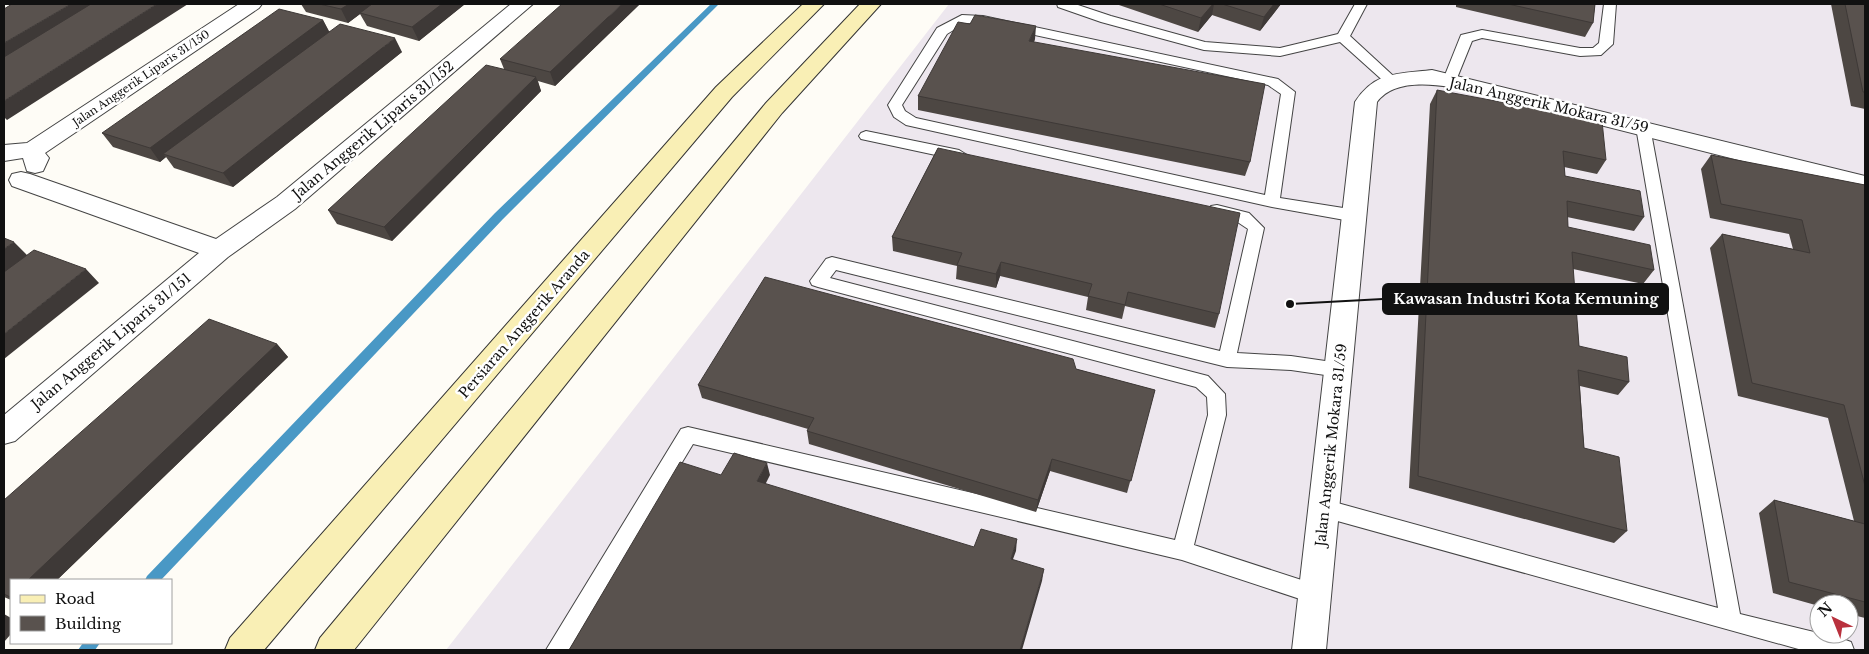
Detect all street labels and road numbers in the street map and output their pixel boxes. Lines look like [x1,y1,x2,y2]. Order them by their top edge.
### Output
street label: Jalan Anggerik Liparis 31/150 [68,27,212,130]
street label: Jalan Anggerik Liparis 31/152 [287,57,457,204]
street label: Jalan Anggerik Mokara 31/59 [1446,73,1650,137]
street label: Persiaran Anggerik Aranda [455,246,594,402]
street label: Jalan Anggerik Liparis 31/151 [26,269,195,414]
street label: Jalan Anggerik Mokara 31/59 [1311,343,1351,549]

